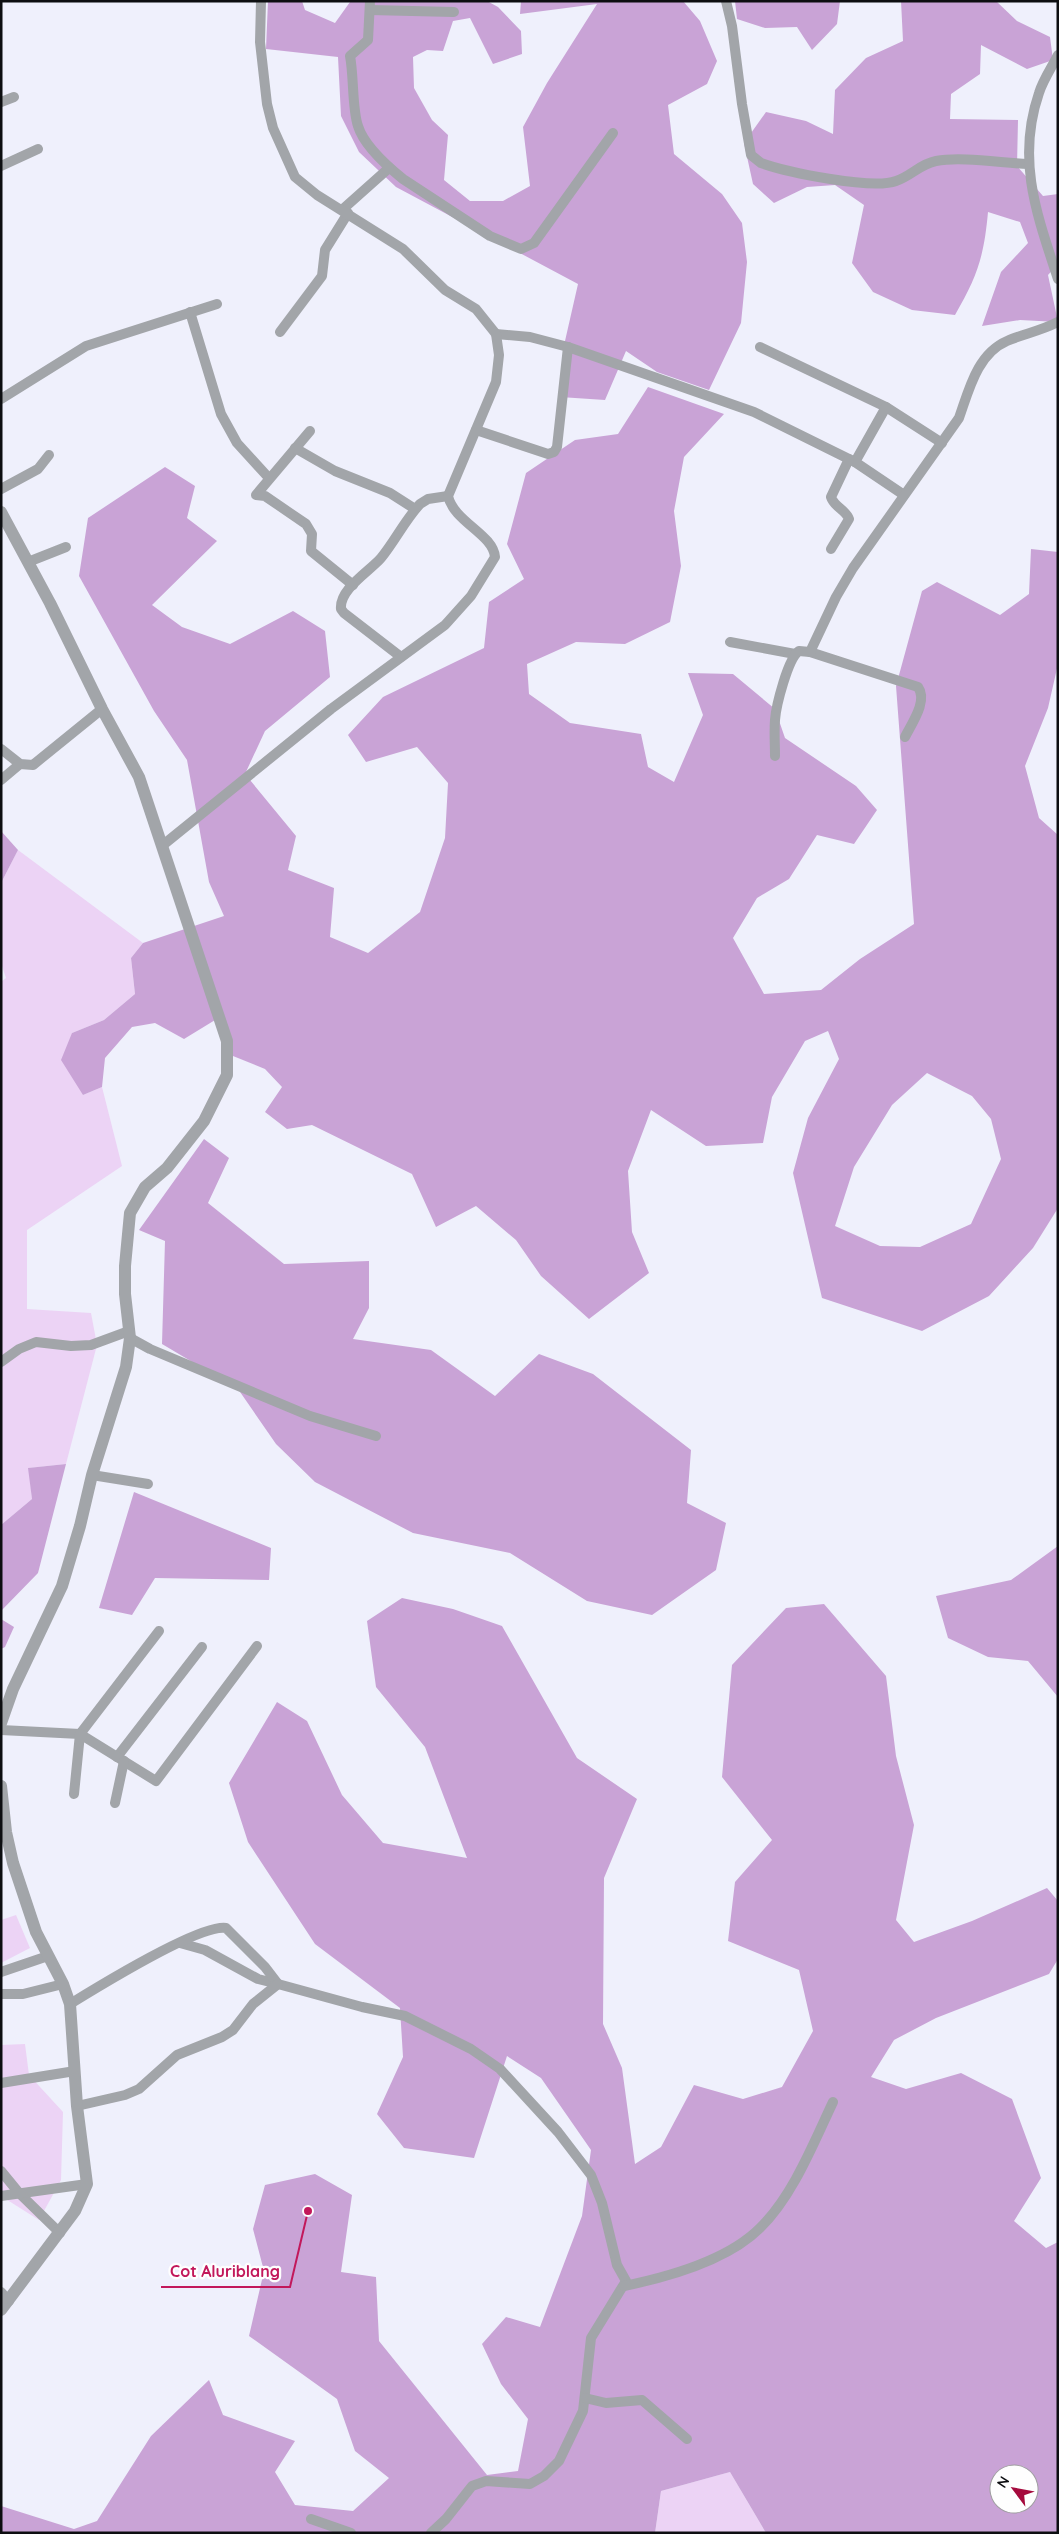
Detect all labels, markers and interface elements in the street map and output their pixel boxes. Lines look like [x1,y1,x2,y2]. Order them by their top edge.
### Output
callout: Cot Aluriblang [161,2256,290,2287]
text: Cot Aluriblang [170,2261,280,2281]
north arrow [989,2464,1039,2514]
text: N [993,2473,1013,2491]

